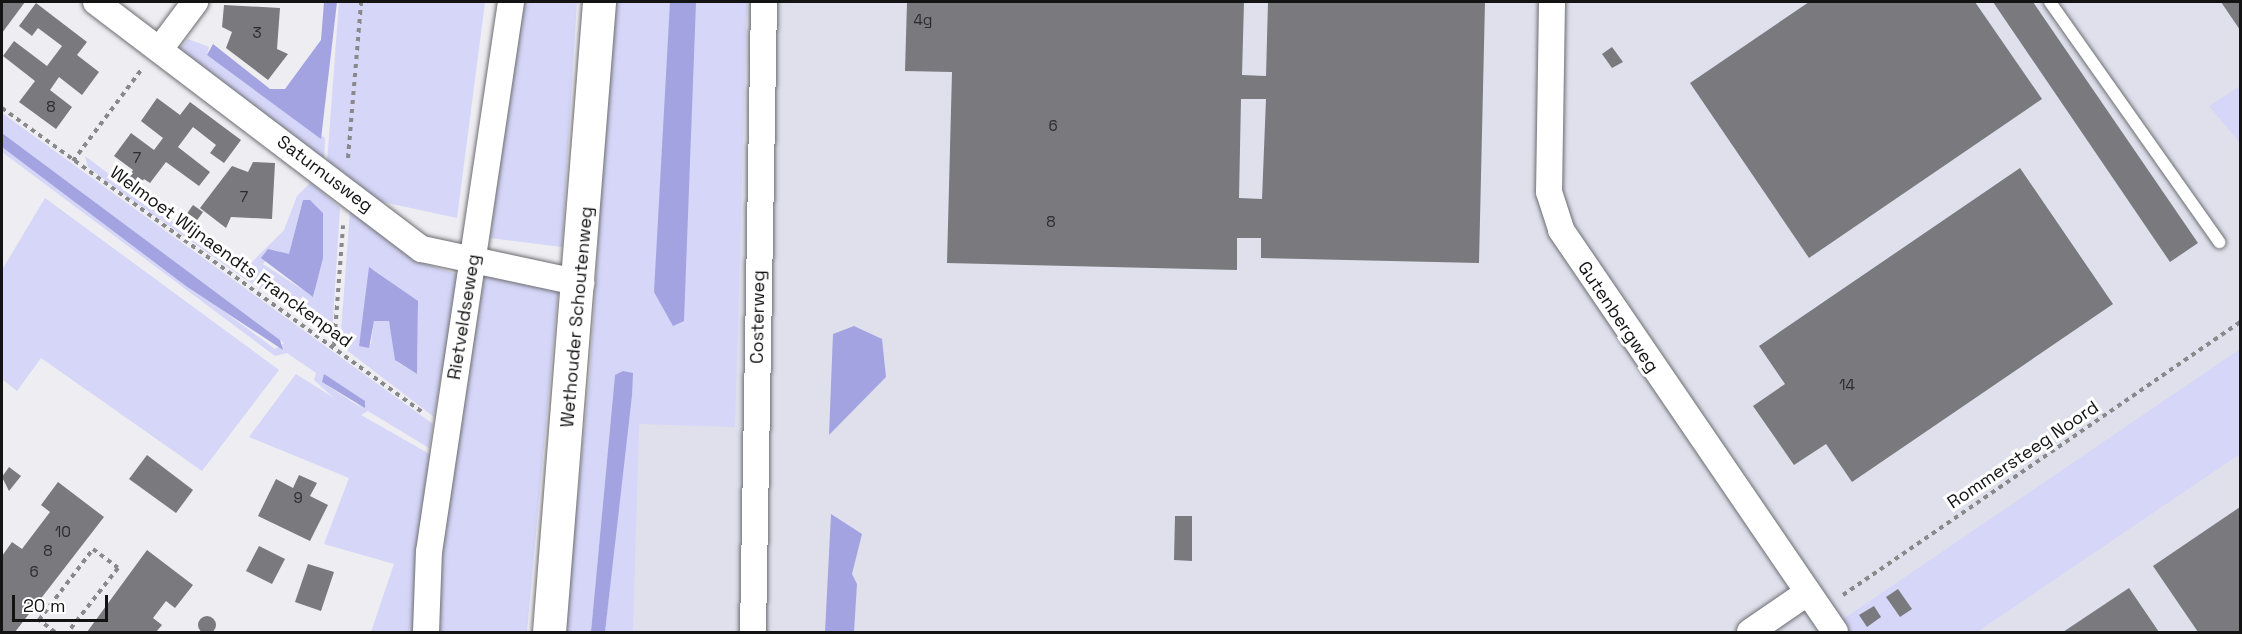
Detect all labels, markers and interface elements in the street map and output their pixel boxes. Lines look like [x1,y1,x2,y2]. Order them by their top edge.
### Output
house number: 4g [913,11,933,29]
house number: 3 [252,24,262,42]
house number: 8 [46,98,56,116]
house number: 6 [1048,117,1058,135]
street label: Saturnusweg [273,131,377,217]
house number: 7 [133,149,141,167]
street label: Welmoet Wijnaendts Franckenpad [106,162,356,352]
house number: 7 [240,188,248,206]
street label: Wethouder Schoutenweg [557,206,597,428]
house number: 8 [1046,213,1056,231]
street label: Rietveldseweg [443,253,485,381]
street label: Gutenbergweg [1573,257,1663,377]
street label: Costerweg [746,270,770,364]
house number: 14 [1839,376,1855,394]
street label: Rommersteeg Noord [1943,396,2103,514]
house number: 9 [293,489,303,507]
house number: 10 [55,523,71,541]
house number: 8 [43,542,53,560]
house number: 6 [29,563,39,581]
scale bar [15,583,111,621]
text: 20 m [23,594,66,617]

